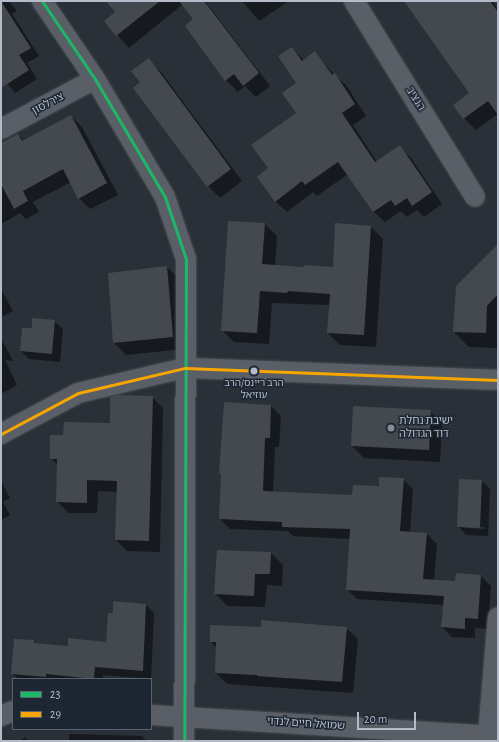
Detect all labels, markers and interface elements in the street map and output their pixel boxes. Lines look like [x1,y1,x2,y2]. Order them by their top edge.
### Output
street label: הנציב [403,85,427,113]
street label: צירלסון [30,90,66,118]
marker: הרב ריינס/הרב עוזיאל [249,366,259,376]
place label: הרב ריינס/הרב עוזיאל [224,377,284,400]
place label: ישיבת נחלת דוד הגדולה [399,415,453,441]
marker: ישיבת נחלת דוד הגדולה [386,423,396,433]
legend [12,678,152,730]
text: 23 [50,688,60,700]
scale bar [359,704,418,730]
text: 29 [50,708,61,720]
text: 20 m [364,713,387,725]
street label: שמואל חיים לנדוי [267,715,345,733]

